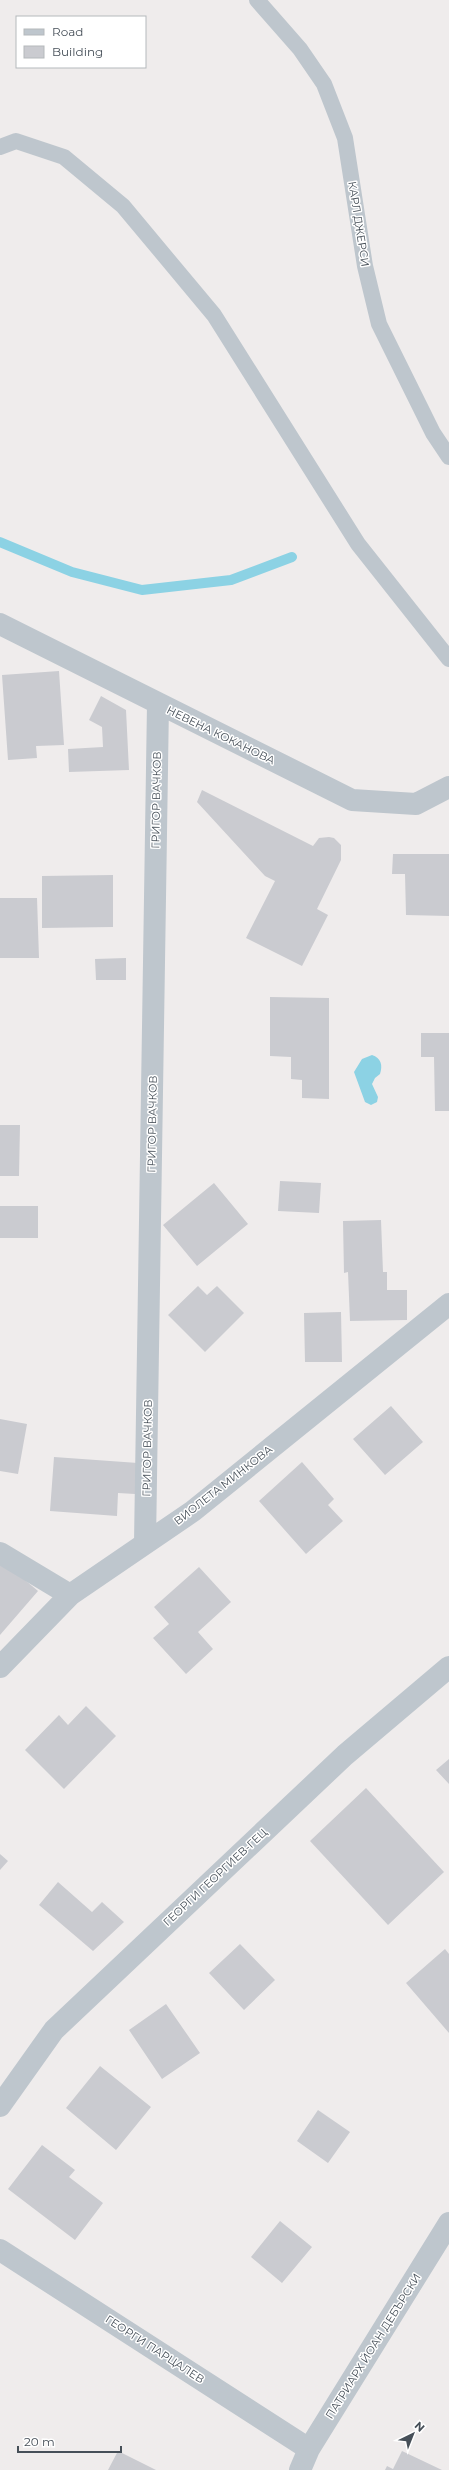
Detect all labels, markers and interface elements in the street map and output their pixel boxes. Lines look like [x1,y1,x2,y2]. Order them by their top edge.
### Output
legend [16,16,146,68]
text: Road [52,24,83,39]
text: Building [52,44,103,59]
street label: КАРЛ ДЖЕРСИ [345,180,373,268]
street label: НЕВЕНА КОКАНОВА [164,703,278,768]
street label: ГРИГОР ВАЧКОВ [148,751,164,849]
street label: ГРИГОР ВАЧКОВ [144,1075,160,1173]
street label: ГРИГОР ВАЧКОВ [139,1399,155,1497]
street label: ВИОЛЕТА МИНКОВА [171,1442,276,1528]
street label: ГЕОРГИ ГЕОРГИЕВ-ГЕЦ [160,1825,270,1929]
street label: ПАТРИАРХ ЙОАН ДЕБЪРСКИ [322,2271,424,2421]
street label: ГЕОРГИ ПАРЦАЛЕВ [103,2312,207,2386]
north arrow [393,2414,433,2454]
text: N [412,2419,428,2435]
scale bar [18,2428,121,2454]
text: 20 m [24,2434,55,2449]

